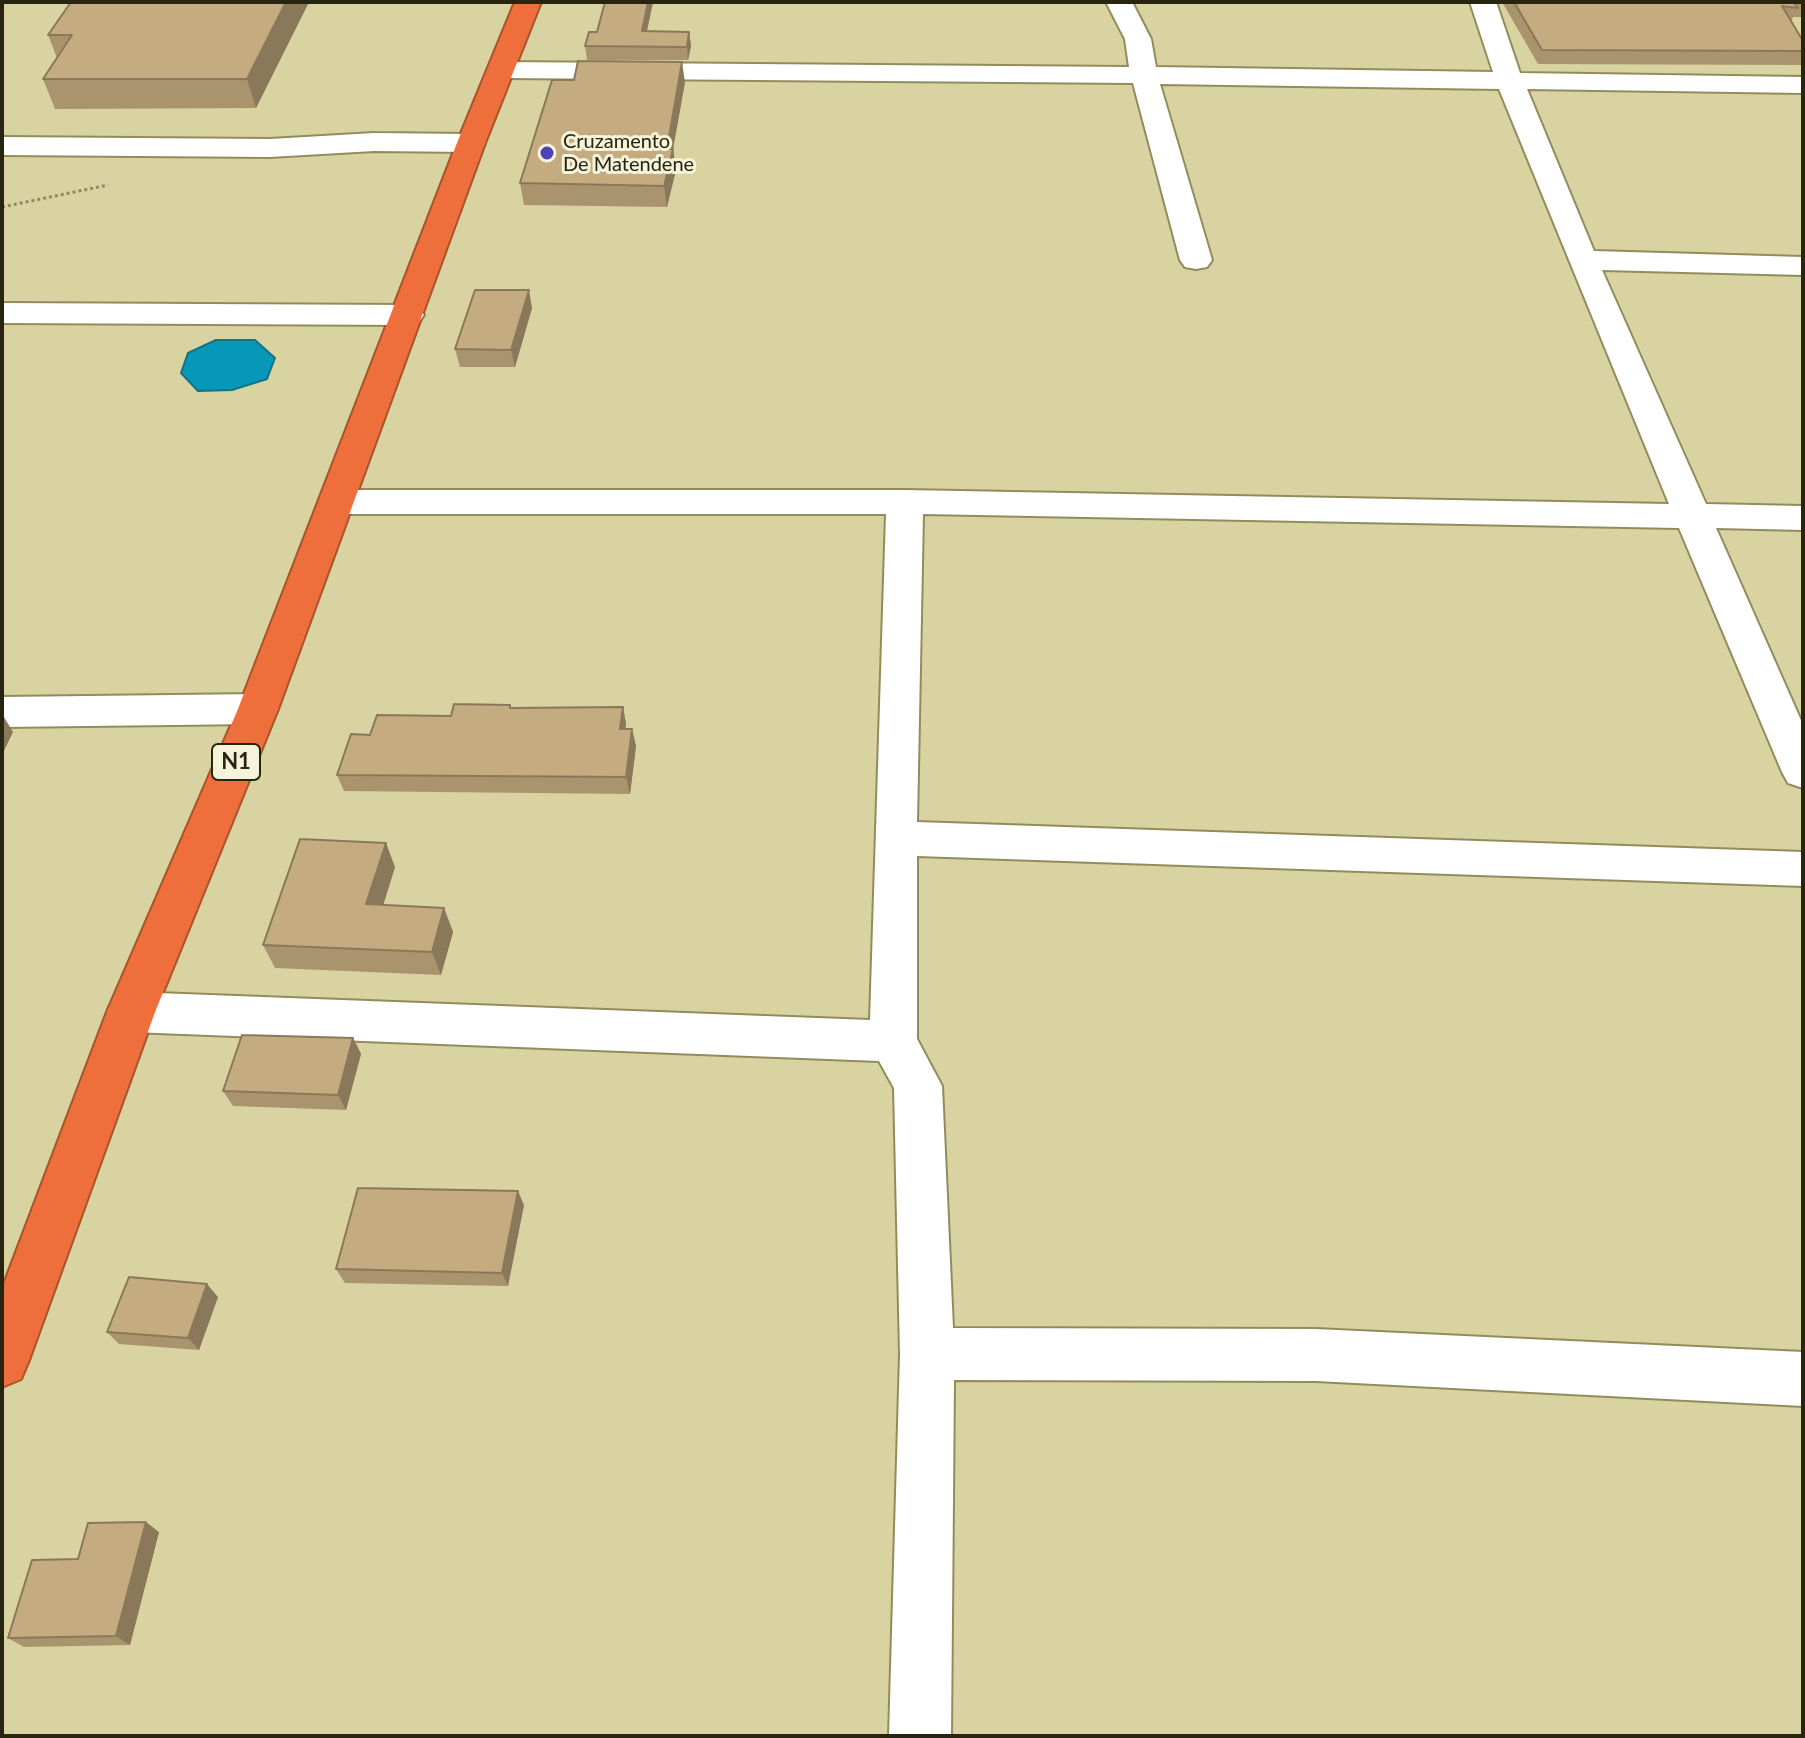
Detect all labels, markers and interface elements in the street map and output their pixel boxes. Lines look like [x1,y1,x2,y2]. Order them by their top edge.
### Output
place label: Cruzamento De Matendene [563,130,694,177]
marker: Cruzamento De Matendene [538,144,556,162]
road number: N1 [212,744,260,780]

